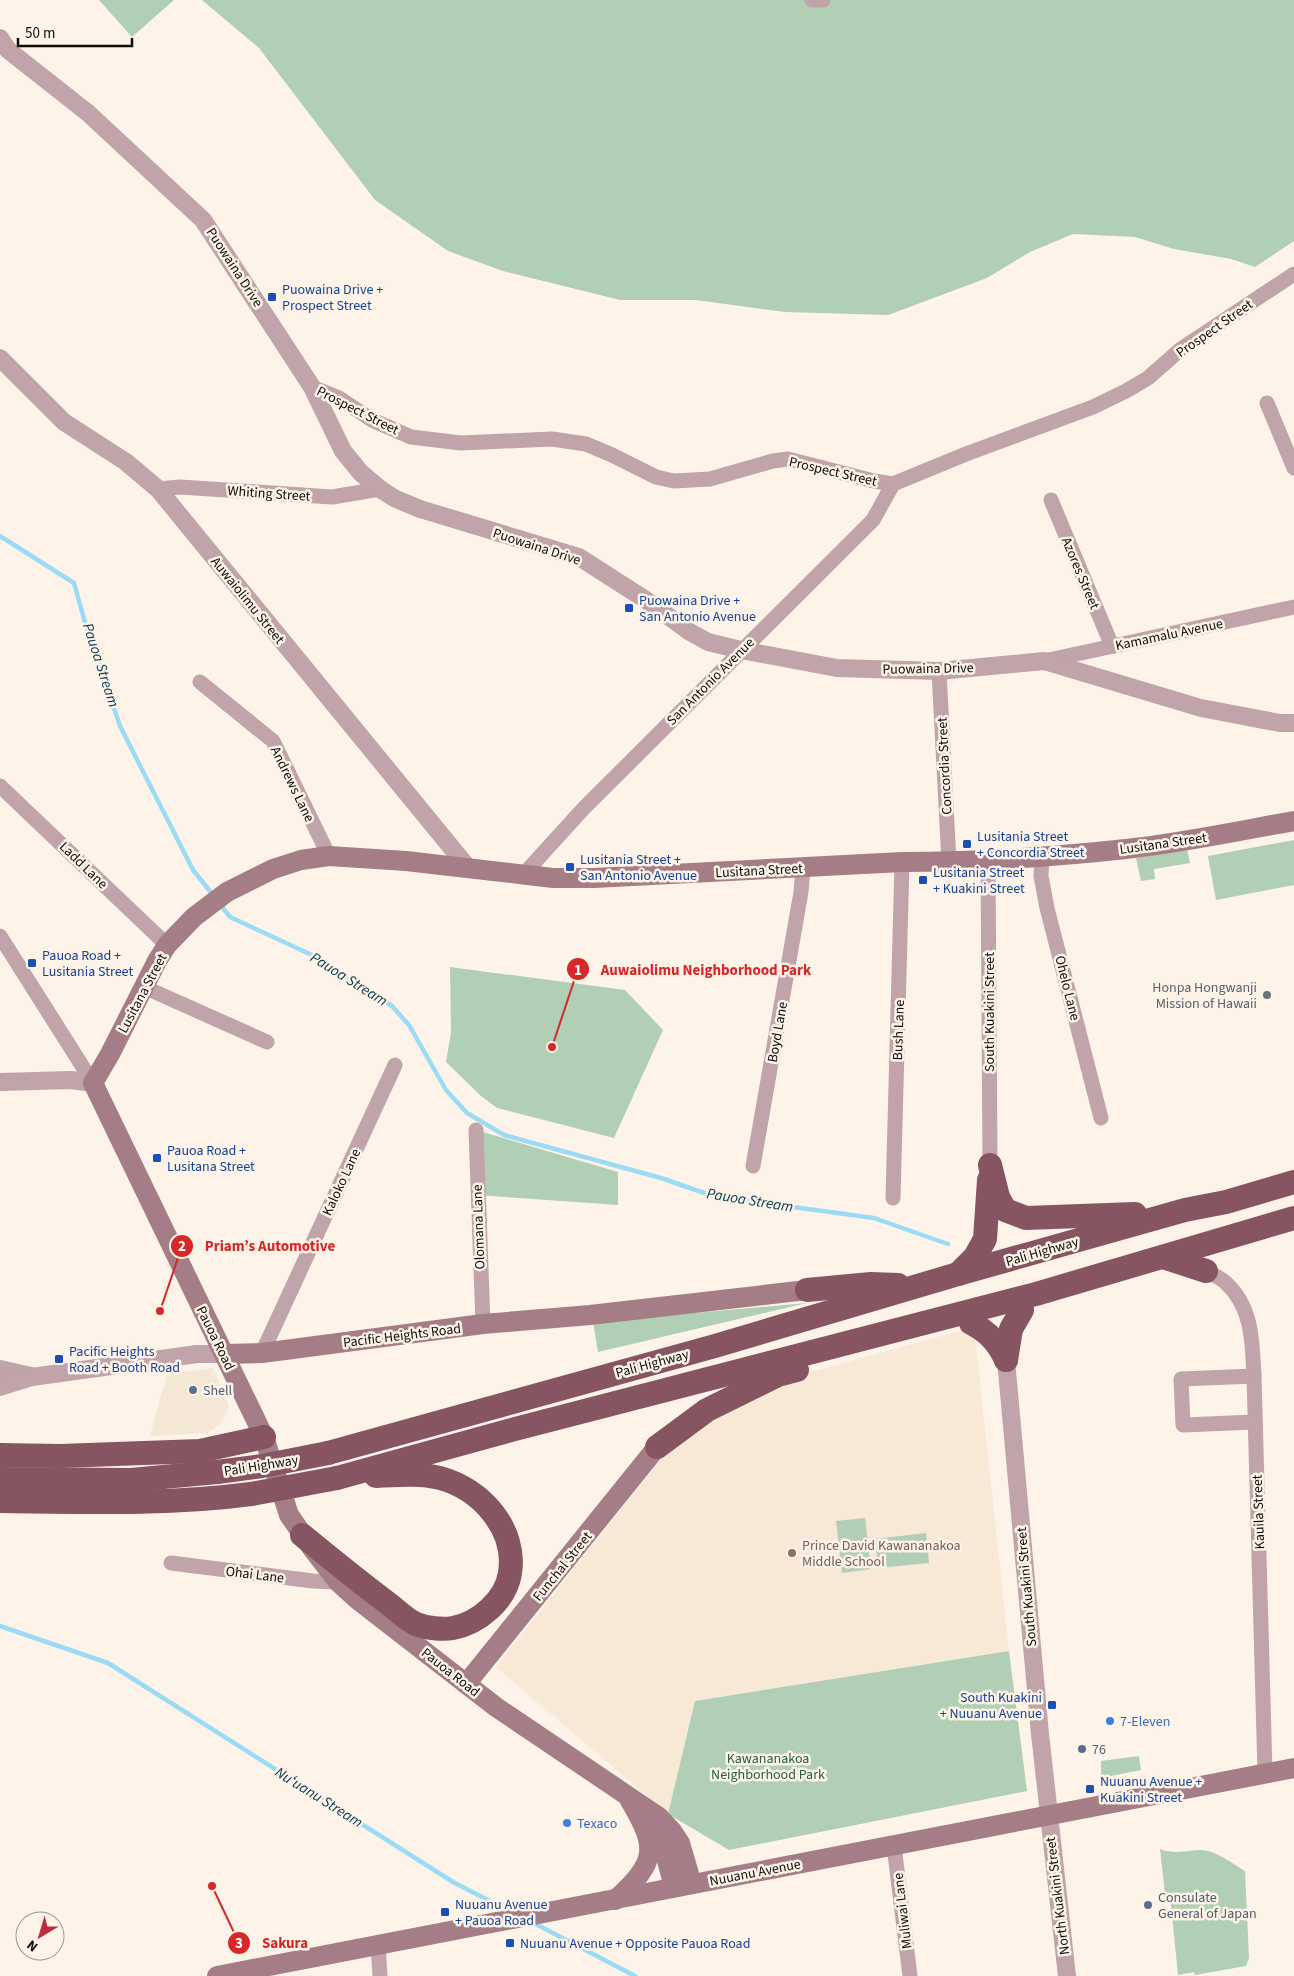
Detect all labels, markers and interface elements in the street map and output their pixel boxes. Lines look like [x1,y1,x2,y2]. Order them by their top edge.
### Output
scale bar [18,15,131,47]
text: 50 m [25,23,55,44]
street label: Puowaina Drive [201,224,267,311]
place label: Puowaina Drive + Prospect Street [282,280,383,316]
marker: Puowaina Drive + Prospect Street [266,291,278,303]
street label: Prospect Street [1172,295,1257,363]
street label: Prospect Street [313,382,402,440]
street label: Prospect Street [787,452,879,492]
street label: Whiting Street [227,481,311,507]
street label: Puowaina Drive [490,523,583,571]
street label: Azores Street [1056,534,1104,613]
street label: Auwaiolimu Street [206,553,289,649]
place label: Puowaina Drive + San Antonio Avenue [639,591,756,627]
marker: Puowaina Drive + San Antonio Avenue [623,602,635,614]
street label: Kamamalu Avenue [1114,614,1225,656]
water label: Pauoa Stream [77,620,124,710]
street label: San Antonio Avenue [662,633,759,730]
street label: Puowaina Drive [882,658,974,680]
street label: Concordia Street [932,716,958,815]
street label: Andrews Lane [265,743,319,826]
place label: Lusitania Street + Concordia Street [977,827,1085,863]
street label: Lusitana Street [1118,828,1208,860]
street label: Ladd Lane [55,837,112,894]
marker: Lusitania Street + Concordia Street [961,838,973,850]
place label: Lusitania Street + San Antonio Avenue [580,850,697,886]
street label: Lusitana Street [715,859,804,883]
marker: Lusitania Street + San Antonio Avenue [564,861,576,873]
place label: Lusitania Street + Kuakini Street [933,863,1025,899]
marker: Lusitania Street + Kuakini Street [917,874,929,886]
place label: Pauoa Road + Lusitania Street [42,946,133,982]
water label: Pauoa Stream [306,947,391,1011]
street label: Lusitana Street [113,950,172,1037]
street label: South Kuakini Street [980,952,1000,1072]
callout: Auwaiolimu Neighborhood Park [565,954,821,984]
street label: Ohelo Lane [1049,954,1085,1023]
marker: Pauoa Road + Lusitania Street [26,957,38,969]
text: 1 [574,960,582,981]
text: Auwaiolimu Neighborhood Park [600,960,812,981]
place label: Honpa Hongwanji Mission of Hawaii [1152,978,1257,1014]
marker: Honpa Hongwanji Mission of Hawaii [1261,989,1273,1001]
street label: Bush Lane [888,999,910,1061]
street label: Boyd Lane [763,1000,793,1064]
place label: Pauoa Road + Lusitana Street [167,1141,255,1177]
street label: Kaloko Lane [318,1146,366,1219]
marker: Pauoa Road + Lusitana Street [151,1152,163,1164]
water label: Pauoa Stream [705,1183,795,1218]
street label: Olomana Lane [468,1184,490,1270]
callout: Priam’s Automotive [169,1231,345,1261]
street label: Pali Highway [1003,1232,1082,1272]
text: 2 [178,1236,186,1257]
text: Priam’s Automotive [205,1236,335,1257]
street label: Pauoa Road [191,1303,239,1374]
street label: Pacific Heights Road [342,1319,462,1353]
place label: Pacific Heights Road + Booth Road [69,1342,180,1378]
street label: Pali Highway [613,1344,691,1383]
marker: Pacific Heights Road + Booth Road [53,1353,65,1365]
place label: Shell [203,1381,233,1401]
marker: Shell [187,1384,199,1396]
street label: Pali Highway [223,1450,300,1482]
street label: Kauila Street [1248,1474,1270,1550]
street label: South Kuakini Street [1012,1526,1042,1647]
street label: Funchal Street [528,1527,597,1606]
place label: Prince David Kawananakoa Middle School [802,1536,961,1572]
marker: Prince David Kawananakoa Middle School [786,1547,798,1559]
street label: Ohai Lane [225,1561,285,1588]
street label: Pauoa Road [417,1644,484,1702]
place label: South Kuakini + Nuuanu Avenue [940,1688,1042,1724]
marker: South Kuakini + Nuuanu Avenue [1046,1699,1058,1711]
place label: 7-Eleven [1120,1712,1170,1732]
marker: 7-Eleven [1104,1715,1116,1727]
place label: 76 [1092,1740,1106,1760]
marker: 76 [1076,1743,1088,1755]
park label: Kawananakoa Neighborhood Park [711,1749,825,1785]
water label: Nuʻuanu Stream [271,1762,367,1833]
place label: Nuuanu Avenue + Kuakini Street [1100,1772,1202,1808]
marker: Nuuanu Avenue + Kuakini Street [1084,1783,1096,1795]
place label: Texaco [577,1814,617,1834]
marker: Texaco [561,1817,573,1829]
street label: North Kuakini Street [1041,1836,1075,1956]
street label: Nuuanu Avenue [708,1854,803,1892]
street label: Muliwai Lane [888,1872,918,1950]
place label: Consulate General of Japan [1158,1888,1257,1924]
place label: Nuuanu Avenue + Pauoa Road [455,1895,548,1931]
marker: Consulate General of Japan [1142,1899,1154,1911]
marker: Nuuanu Avenue + Pauoa Road [439,1906,451,1918]
north arrow [15,1911,65,1961]
callout: Sakura [226,1928,318,1958]
text: 3 [235,1933,243,1954]
text: Sakura [262,1933,308,1954]
place label: Nuuanu Avenue + Opposite Pauoa Road [520,1934,750,1954]
text: N [23,1935,42,1956]
marker: Nuuanu Avenue + Opposite Pauoa Road [504,1937,516,1949]

